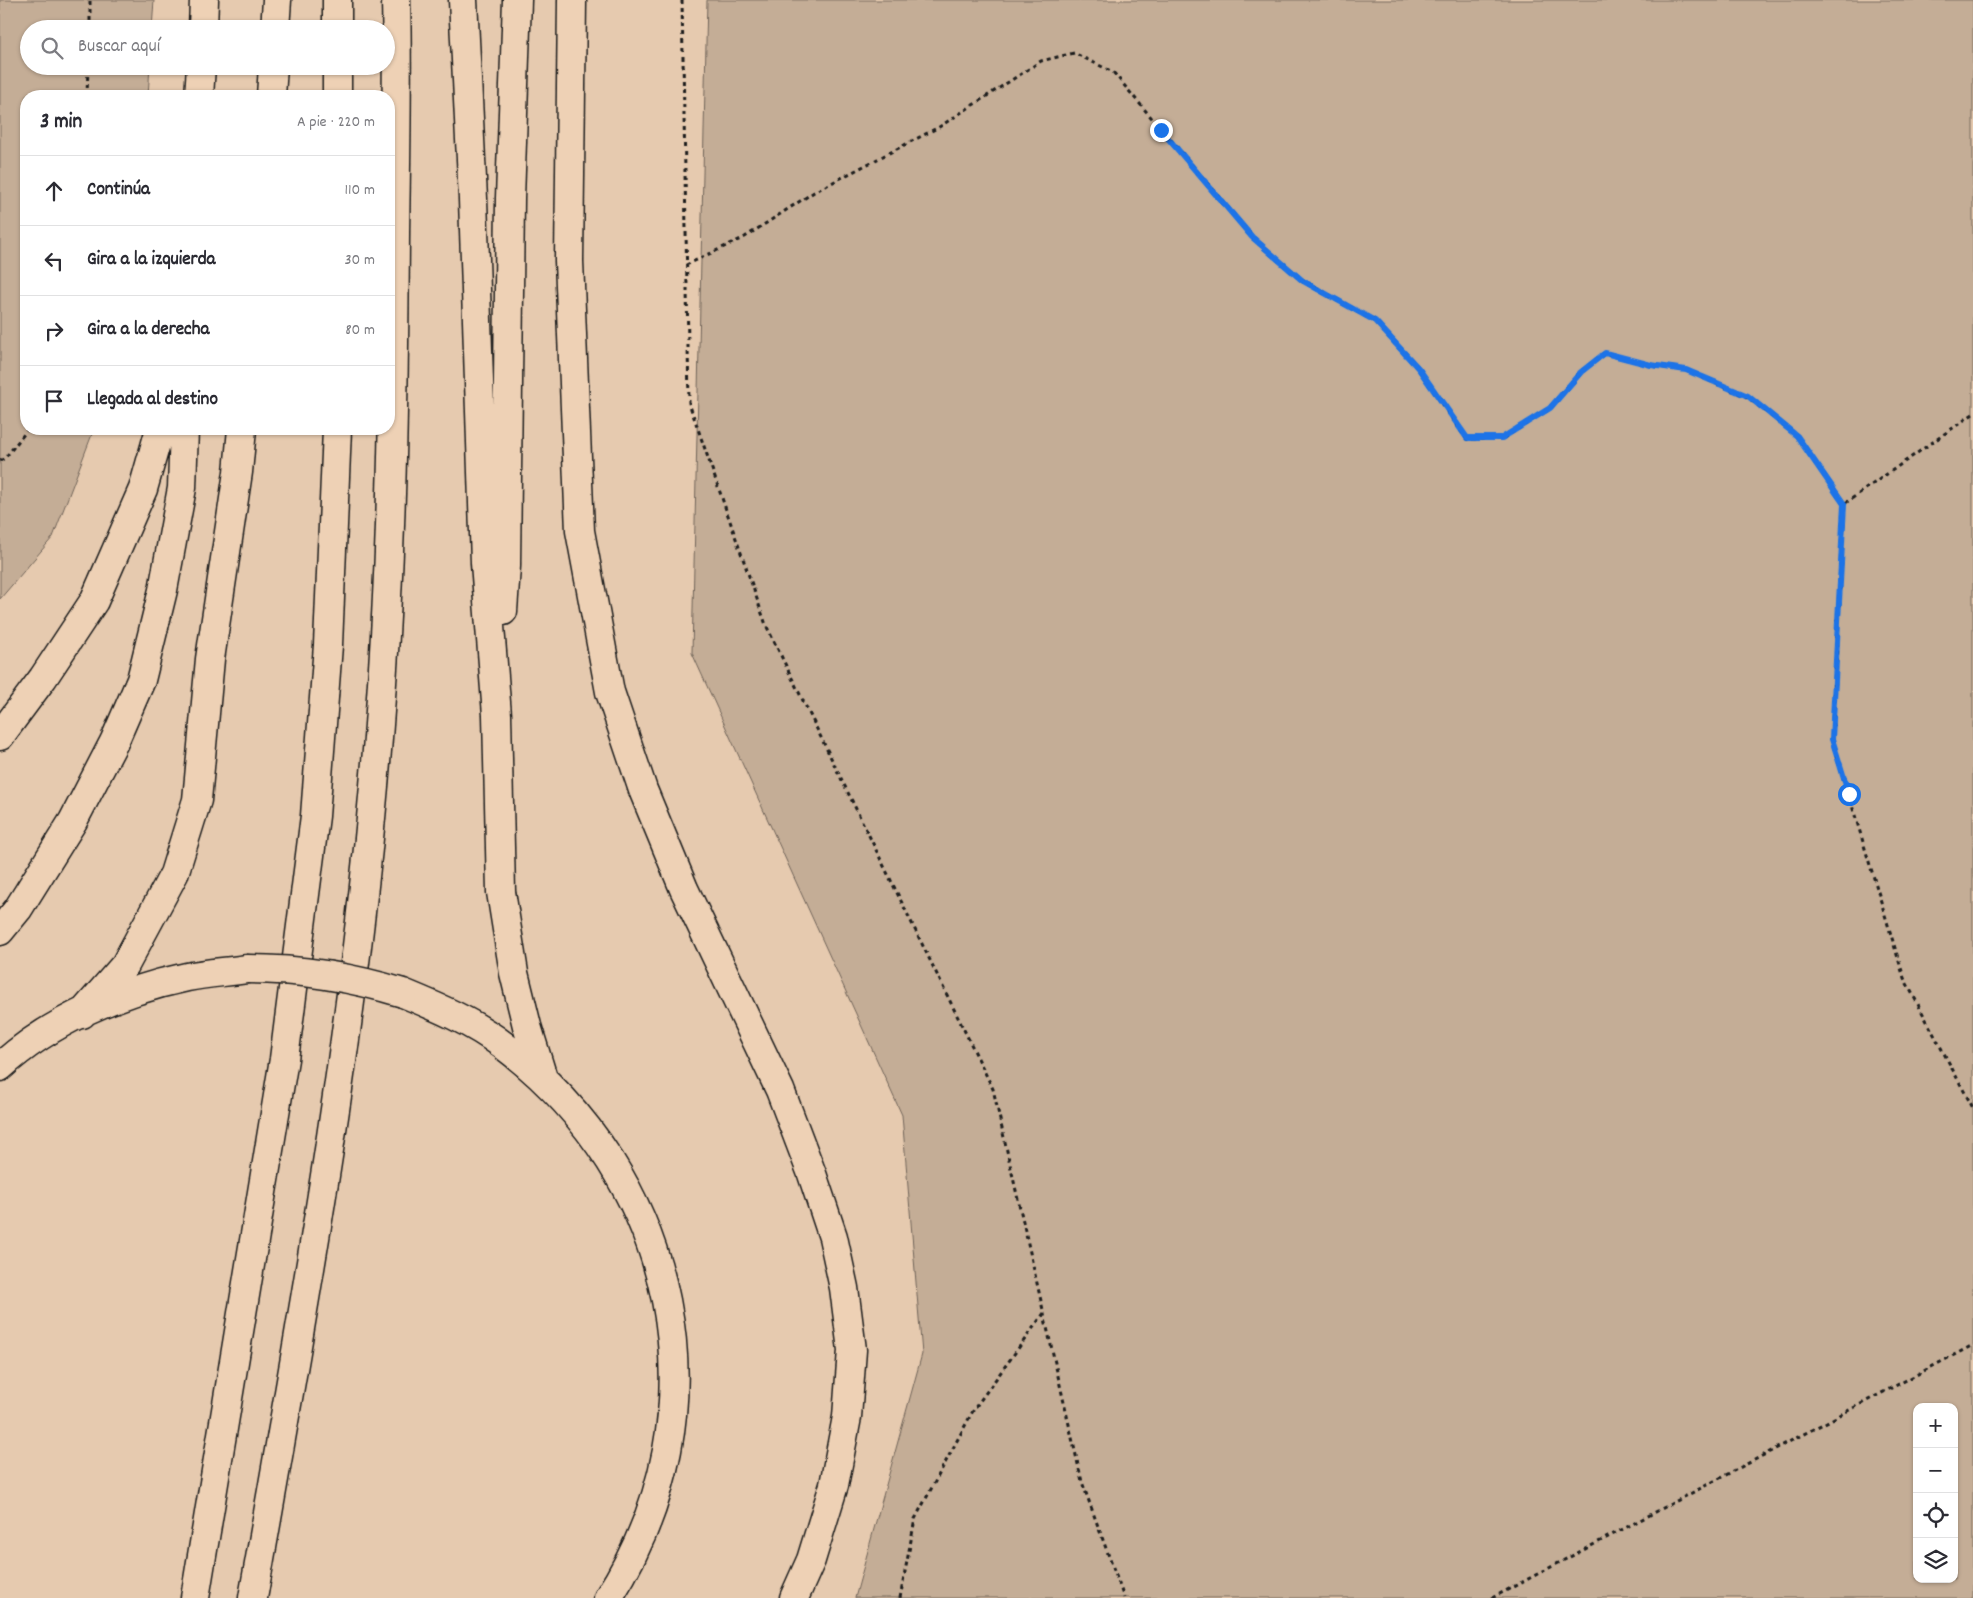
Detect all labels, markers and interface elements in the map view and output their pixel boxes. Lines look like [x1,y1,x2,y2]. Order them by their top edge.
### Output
search box [20,20,395,75]
icon: search [38,34,66,62]
text: Buscar aquí [78,34,160,61]
text: 3 min [40,108,82,138]
text: A pie · 220 m [297,111,375,134]
route end [1150,119,1173,142]
icon: ahead [40,177,68,205]
text: Continúa [87,177,150,204]
text: 110 m [345,179,375,202]
icon: left [40,247,68,275]
text: Gira a la izquierda [87,247,215,274]
text: 30 m [345,249,375,272]
icon: right [40,317,68,345]
text: Gira a la derecha [87,317,209,344]
text: 80 m [345,319,375,342]
icon: arrive [40,387,68,415]
text: Llegada al destino [87,387,218,414]
route start [1838,783,1861,806]
map controls [1913,1403,1958,1583]
button: + [1913,1403,1958,1448]
button: − [1913,1448,1958,1493]
button: locate [1913,1493,1958,1538]
button: layers [1913,1538,1958,1583]

